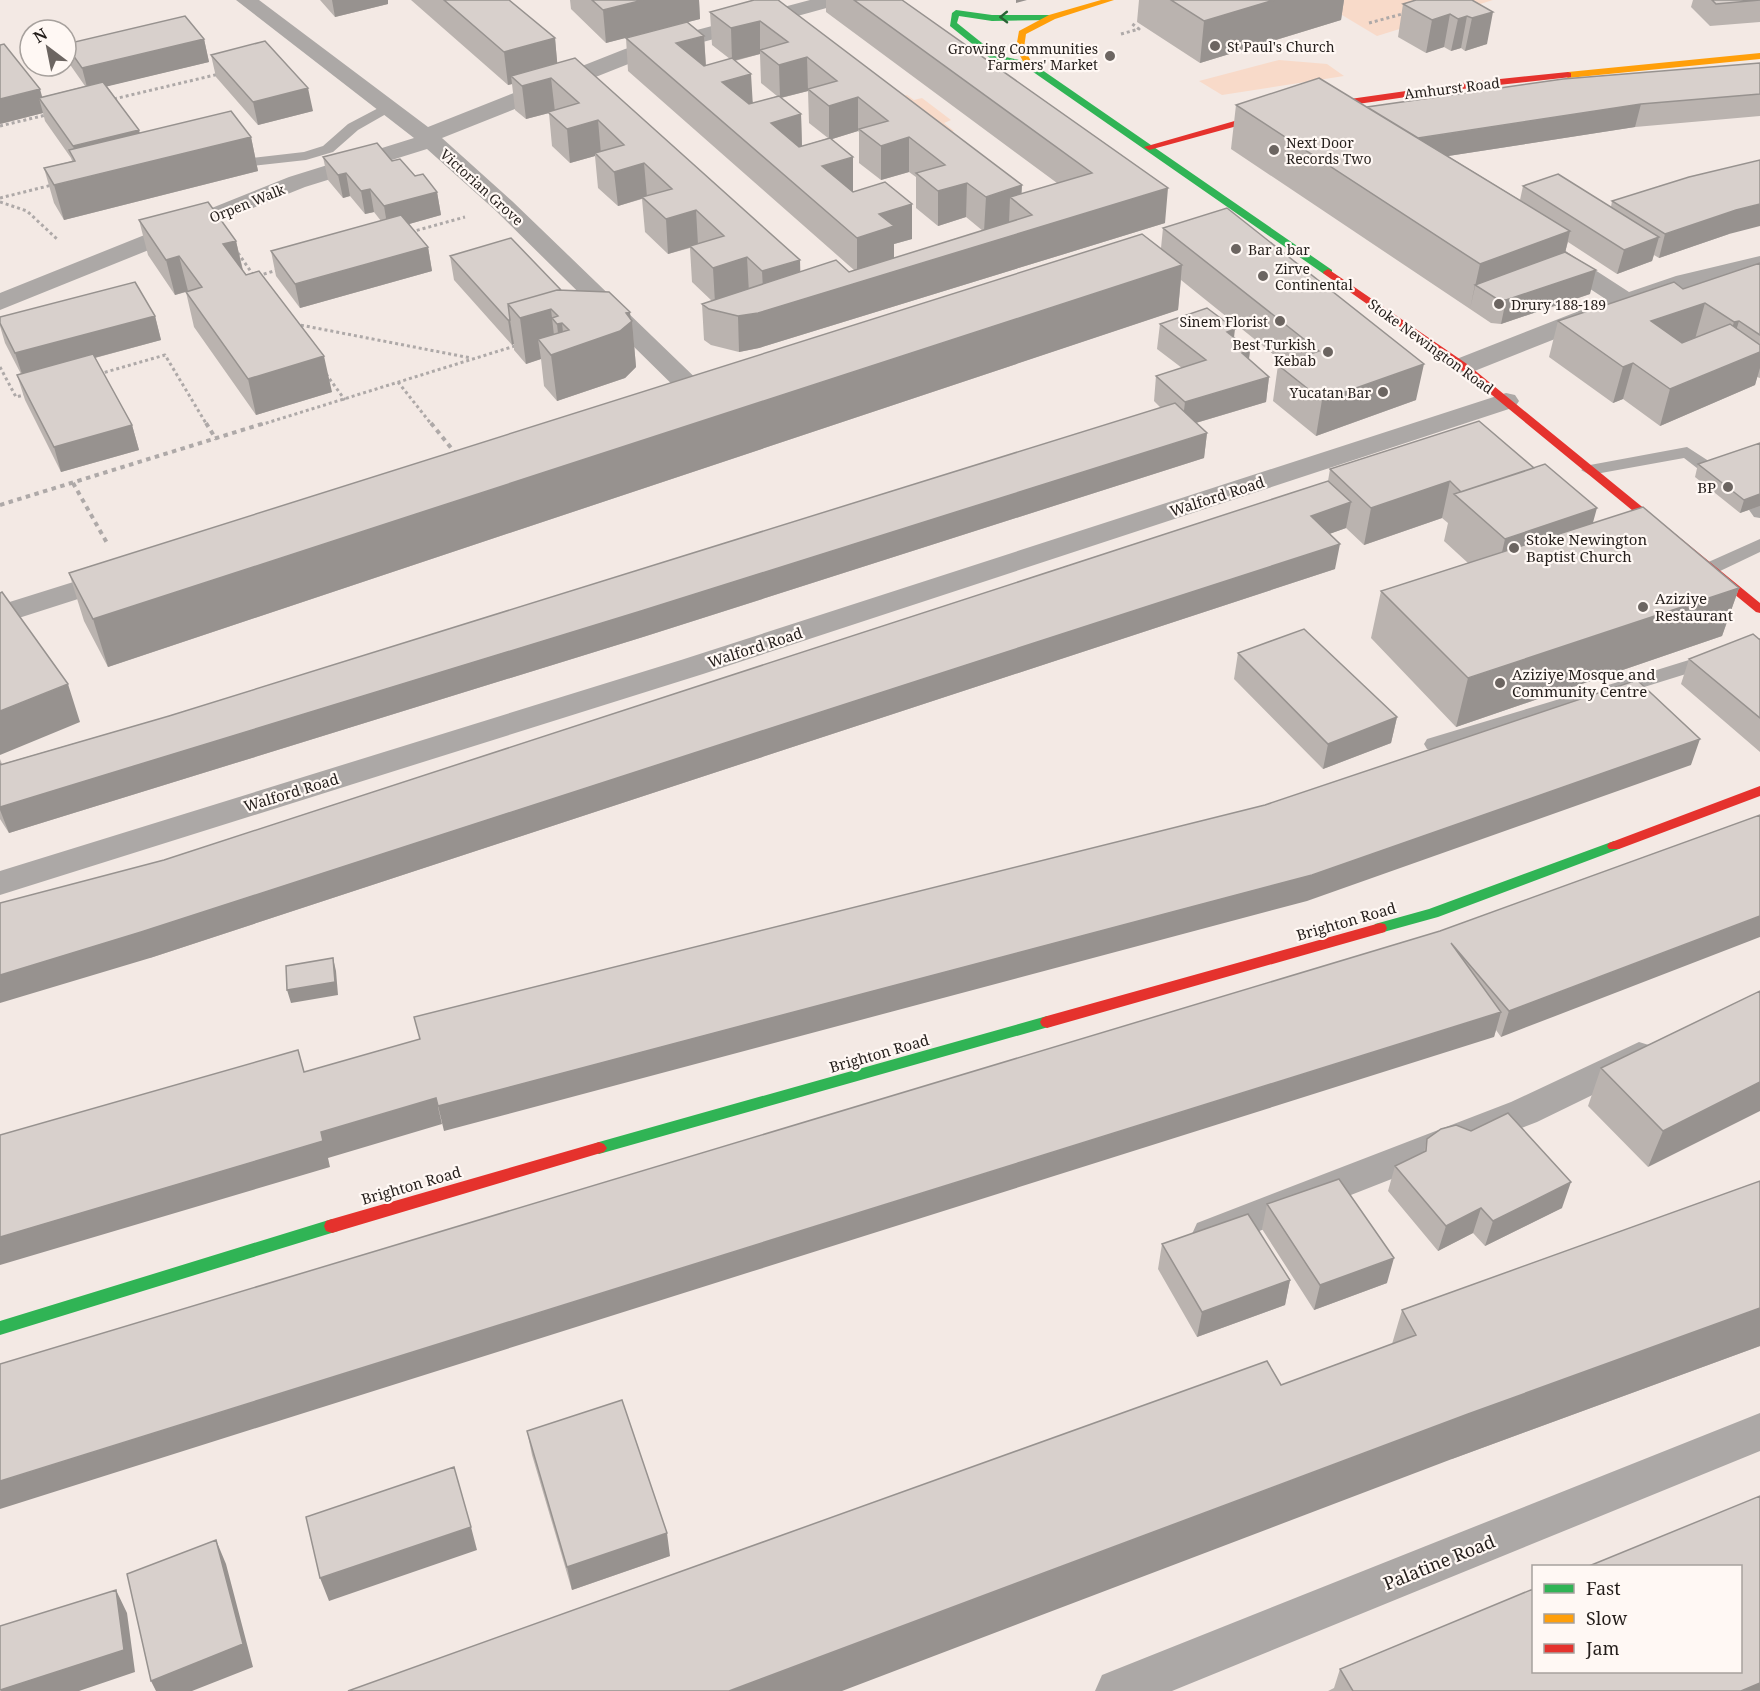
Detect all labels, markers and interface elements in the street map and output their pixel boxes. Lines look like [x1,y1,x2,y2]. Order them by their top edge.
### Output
one-way arrow [999,11,1008,24]
north arrow [18,18,78,78]
text: N [29,22,52,48]
place label: St Paul's Church [1227,37,1335,56]
place label: Growing Communities Farmers' Market [948,39,1098,74]
marker: St Paul's Church [1208,39,1222,53]
marker: Growing Communities Farmers' Market [1103,49,1117,63]
street label: Amhurst Road [1403,73,1501,103]
place label: Next Door Records Two [1286,133,1372,168]
marker: Next Door Records Two [1267,143,1281,157]
street label: Victorian Grove [436,145,528,229]
street label: Orpen Walk [206,179,288,227]
place label: Bar a bar [1248,240,1310,259]
marker: Bar a bar [1229,242,1243,256]
place label: Zirve Continental [1275,259,1353,294]
marker: Zirve Continental [1256,269,1270,283]
street label: Stoke Newington Road [1365,294,1498,398]
place label: Drury 188-189 [1511,295,1606,314]
marker: Drury 188-189 [1492,297,1506,311]
place label: Sinem Florist [1180,312,1268,331]
marker: Sinem Florist [1273,314,1287,328]
place label: Best Turkish Kebab [1233,335,1316,370]
marker: Best Turkish Kebab [1321,345,1335,359]
place label: Yucatan Bar [1288,383,1371,402]
marker: Yucatan Bar [1376,385,1390,399]
street label: Walford Road [1167,471,1267,521]
place label: BP [1697,477,1716,497]
marker: BP [1721,480,1735,494]
place label: Stoke Newington Baptist Church [1526,529,1647,566]
marker: Stoke Newington Baptist Church [1507,541,1521,555]
place label: Aziziye Restaurant [1655,588,1733,625]
marker: Aziziye Restaurant [1636,600,1650,614]
street label: Walford Road [705,622,805,672]
place label: Aziziye Mosque and Community Centre [1512,664,1655,701]
marker: Aziziye Mosque and Community Centre [1493,676,1507,690]
street label: Walford Road [241,768,341,816]
street label: Brighton Road [1294,897,1398,945]
street label: Brighton Road [827,1029,931,1077]
street label: Brighton Road [359,1161,463,1209]
street label: Palatine Road [1380,1529,1498,1595]
legend [1532,1565,1742,1673]
text: Fast [1586,1576,1621,1600]
text: Slow [1586,1606,1628,1630]
text: Jam [1585,1636,1620,1660]

